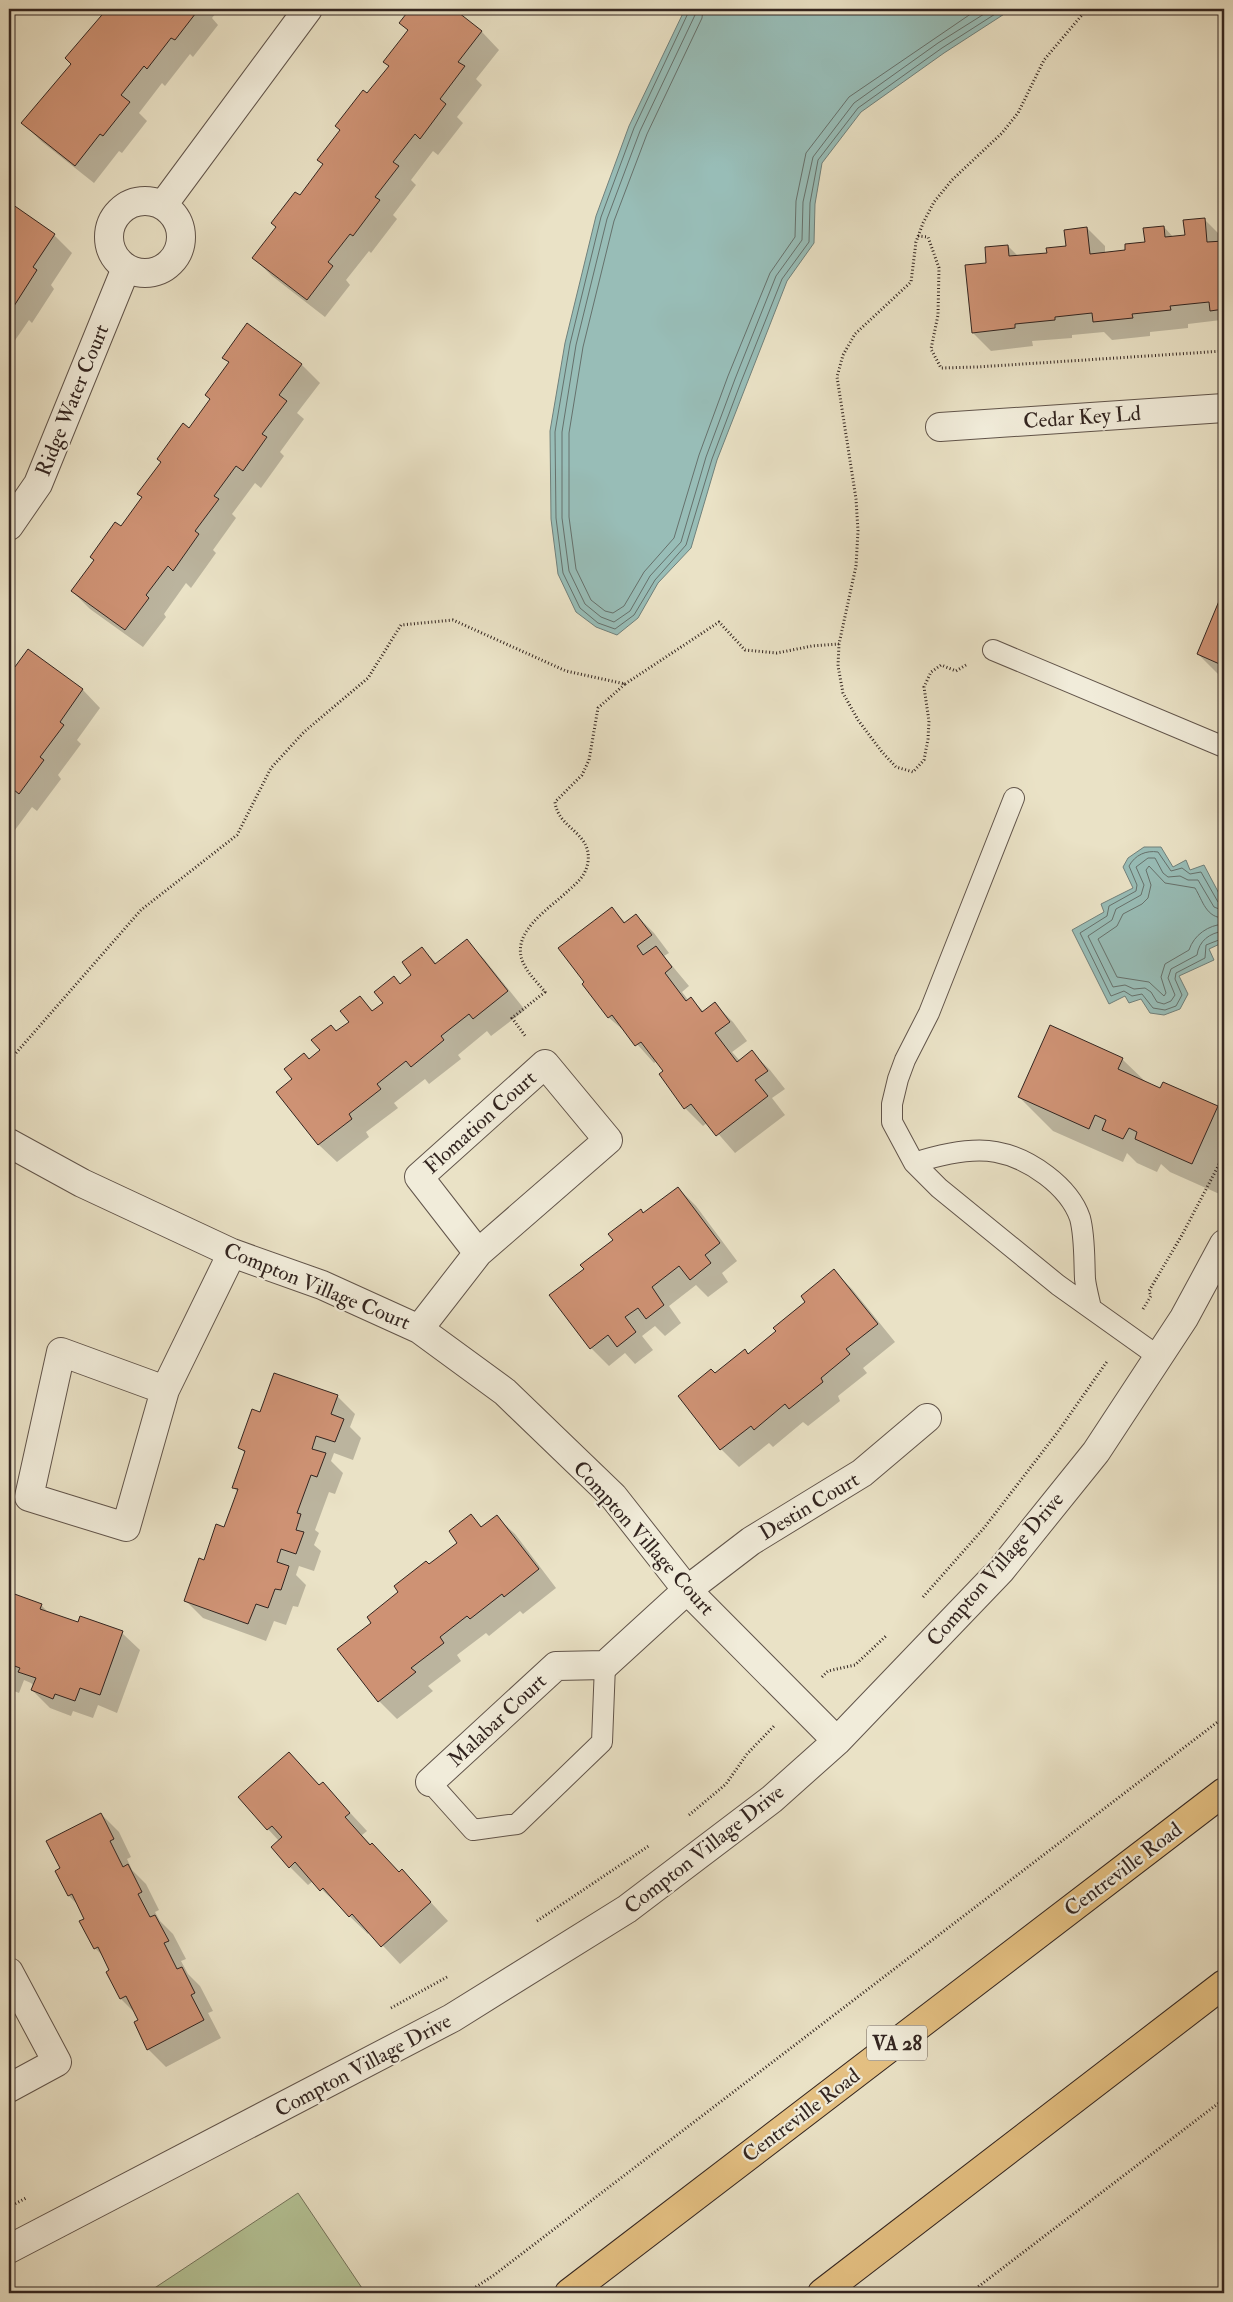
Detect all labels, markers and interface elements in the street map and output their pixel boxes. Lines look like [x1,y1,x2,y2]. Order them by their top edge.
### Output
street label: Ridge Water Court [30,320,115,480]
street label: Cedar Key Ld [1022,400,1142,435]
street label: Flomation Court [418,1065,542,1180]
street label: Compton Village Court [220,1237,414,1336]
street label: Compton Village Court [567,1455,720,1621]
street label: Destin Court [754,1466,864,1547]
street label: Compton Village Drive [921,1486,1070,1652]
street label: Malabar Court [442,1668,552,1773]
street label: Compton Village Drive [619,1778,790,1920]
street label: Centreville Road [1059,1816,1188,1922]
street label: Compton Village Drive [270,2007,456,2123]
road number: VA 28 [867,2026,927,2060]
street label: Centreville Road [737,2062,866,2168]

